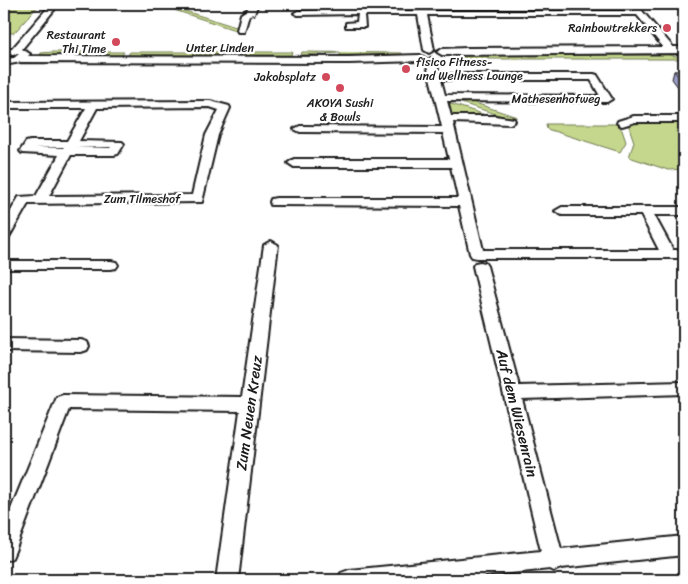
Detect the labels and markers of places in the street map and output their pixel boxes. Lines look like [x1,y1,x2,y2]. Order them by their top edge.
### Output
place label: Rainbowtrekkers [568,17,657,39]
marker: Rainbowtrekkers [661,22,673,34]
place label: Restaurant Thi Time [47,24,106,60]
marker: Restaurant Thi Time [110,36,122,48]
place label: fisico Fitness- und Wellness Lounge [416,51,523,87]
marker: fisico Fitness- und Wellness Lounge [400,63,412,75]
place label: Jakobsplatz [253,66,316,88]
marker: Jakobsplatz [320,71,332,83]
marker: AKOYA Sushi & Bowls [334,82,346,94]
place label: AKOYA Sushi & Bowls [306,92,374,128]

